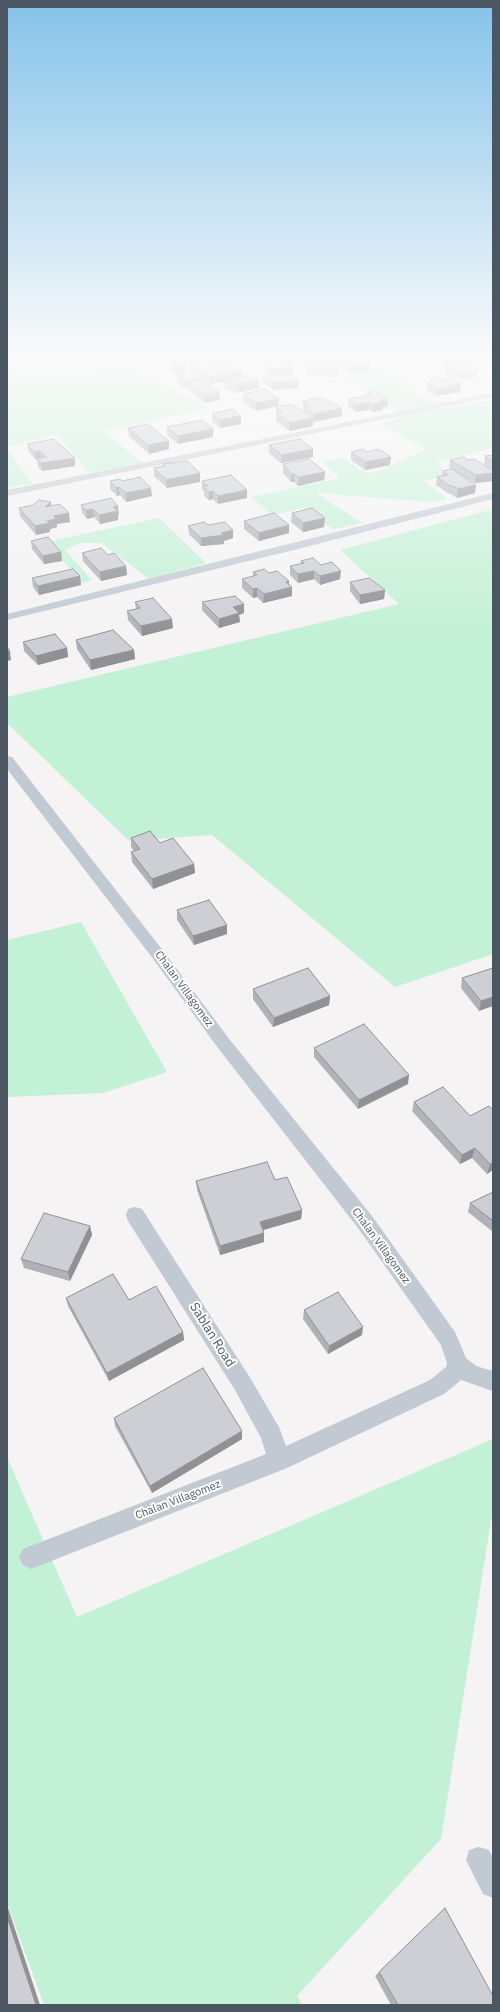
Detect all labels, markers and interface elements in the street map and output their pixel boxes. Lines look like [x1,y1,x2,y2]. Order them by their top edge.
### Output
street label: Chalan Villagomez [152,949,216,1029]
street label: Chalan Villagomez [349,1206,413,1286]
street label: Sablan Road [186,1300,238,1370]
street label: Chalan Villagomez [133,1478,223,1522]

